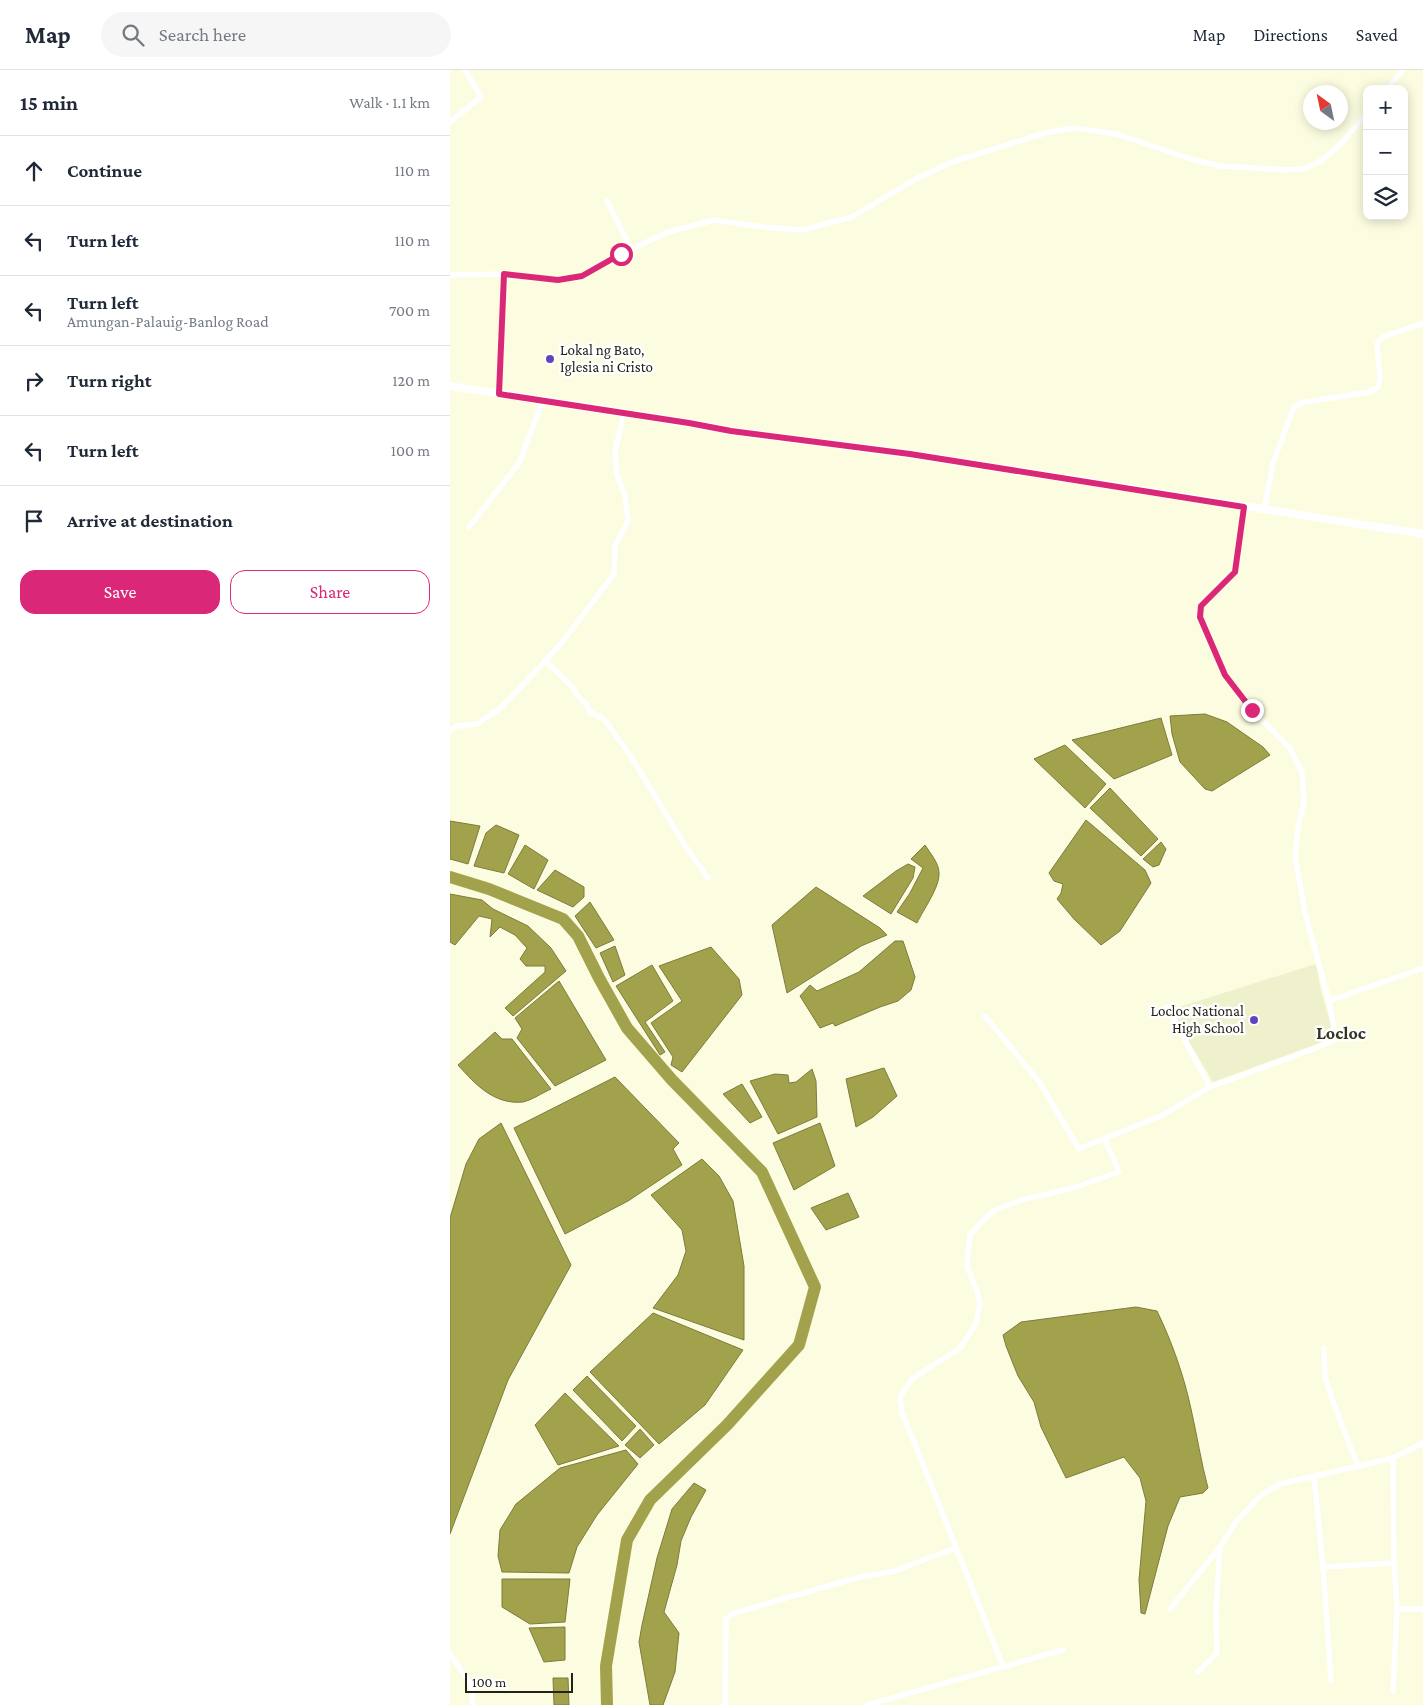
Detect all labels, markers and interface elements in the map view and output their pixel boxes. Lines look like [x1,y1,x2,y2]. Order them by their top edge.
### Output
search box [101,12,451,57]
text: Map [25,21,71,48]
icon: search [119,21,147,49]
text: Search here [159,24,246,45]
text: Map [1193,25,1225,45]
text: Directions [1253,25,1328,45]
text: Saved [1356,25,1398,45]
north arrow [1303,85,1348,130]
map controls [1363,85,1408,220]
button: + [1363,85,1408,130]
text: 15 min [20,91,78,115]
text: Walk · 1.1 km [349,94,430,111]
button: − [1363,130,1408,175]
icon: ahead [20,157,48,185]
text: Continue [67,160,142,181]
text: 110 m [394,162,430,179]
button: layers [1363,175,1408,220]
icon: left [20,227,48,255]
text: Turn left [67,230,139,251]
text: 110 m [394,232,430,249]
route start [610,243,633,266]
text: Turn left [67,292,139,313]
icon: left [20,297,48,325]
text: 700 m [389,302,430,319]
text: Amungan-Palauig-Banlog Road [67,313,269,330]
place label: Lokal ng Bato, Iglesia ni Cristo [560,342,653,376]
marker: Lokal ng Bato, Iglesia ni Cristo [544,353,556,365]
icon: right [20,367,48,395]
text: Turn right [67,370,152,391]
text: 120 m [392,372,430,389]
icon: left [20,437,48,465]
text: Turn left [67,440,139,461]
text: 100 m [391,442,430,459]
icon: arrive [20,507,48,535]
text: Arrive at destination [67,510,233,531]
button: Save [20,570,220,614]
button: Share [230,570,430,614]
route end [1241,699,1264,722]
place label: Locloc National High School [1151,1003,1244,1037]
marker: Locloc National High School [1248,1014,1260,1026]
district label: Locloc [1316,1023,1366,1043]
scale bar [465,1670,572,1693]
text: 100 m [472,1674,506,1690]

